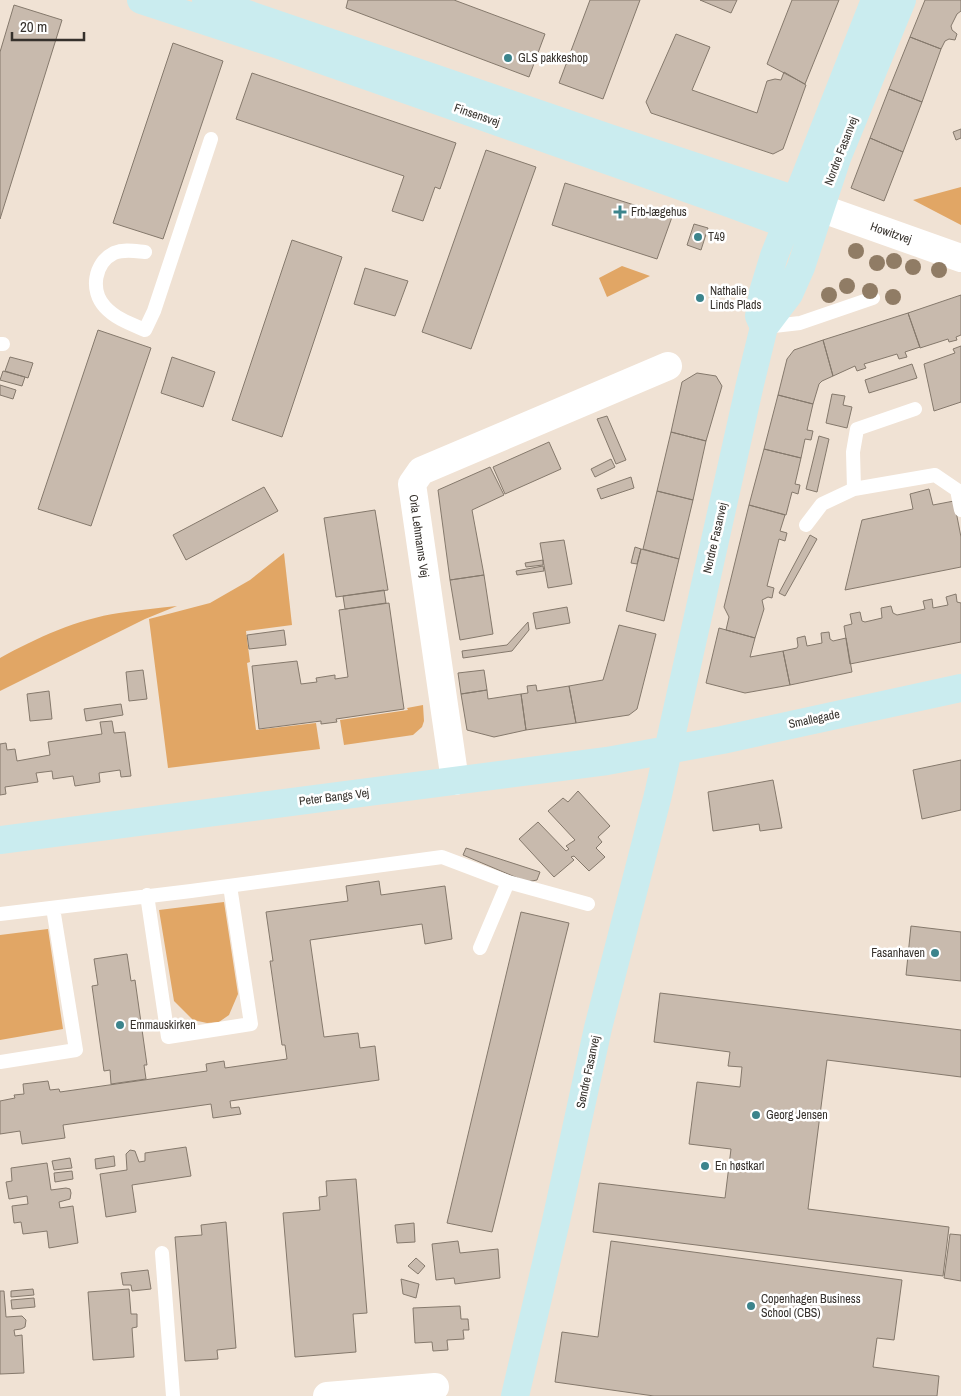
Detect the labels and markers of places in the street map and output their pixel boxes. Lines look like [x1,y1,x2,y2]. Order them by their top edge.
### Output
place label: GLS pakkeshop [518,50,588,66]
marker: GLS pakkeshop [502,52,514,64]
place label: Frb-lægehus [631,204,687,220]
marker: Frb-lægehus [613,205,627,219]
place label: T49 [708,229,725,245]
marker: T49 [692,231,704,243]
place label: Nathalie Linds Plads [710,283,762,313]
marker: Nathalie Linds Plads [694,292,706,304]
place label: Fasanhaven [871,945,925,961]
marker: Fasanhaven [929,947,941,959]
place label: Emmauskirken [130,1017,196,1033]
marker: Emmauskirken [114,1019,126,1031]
place label: Georg Jensen [766,1107,828,1123]
marker: Georg Jensen [750,1109,762,1121]
place label: En høstkarl [715,1158,764,1174]
marker: En høstkarl [699,1160,711,1172]
place label: Copenhagen Business School (CBS) [761,1291,861,1321]
marker: Copenhagen Business School (CBS) [745,1300,757,1312]

